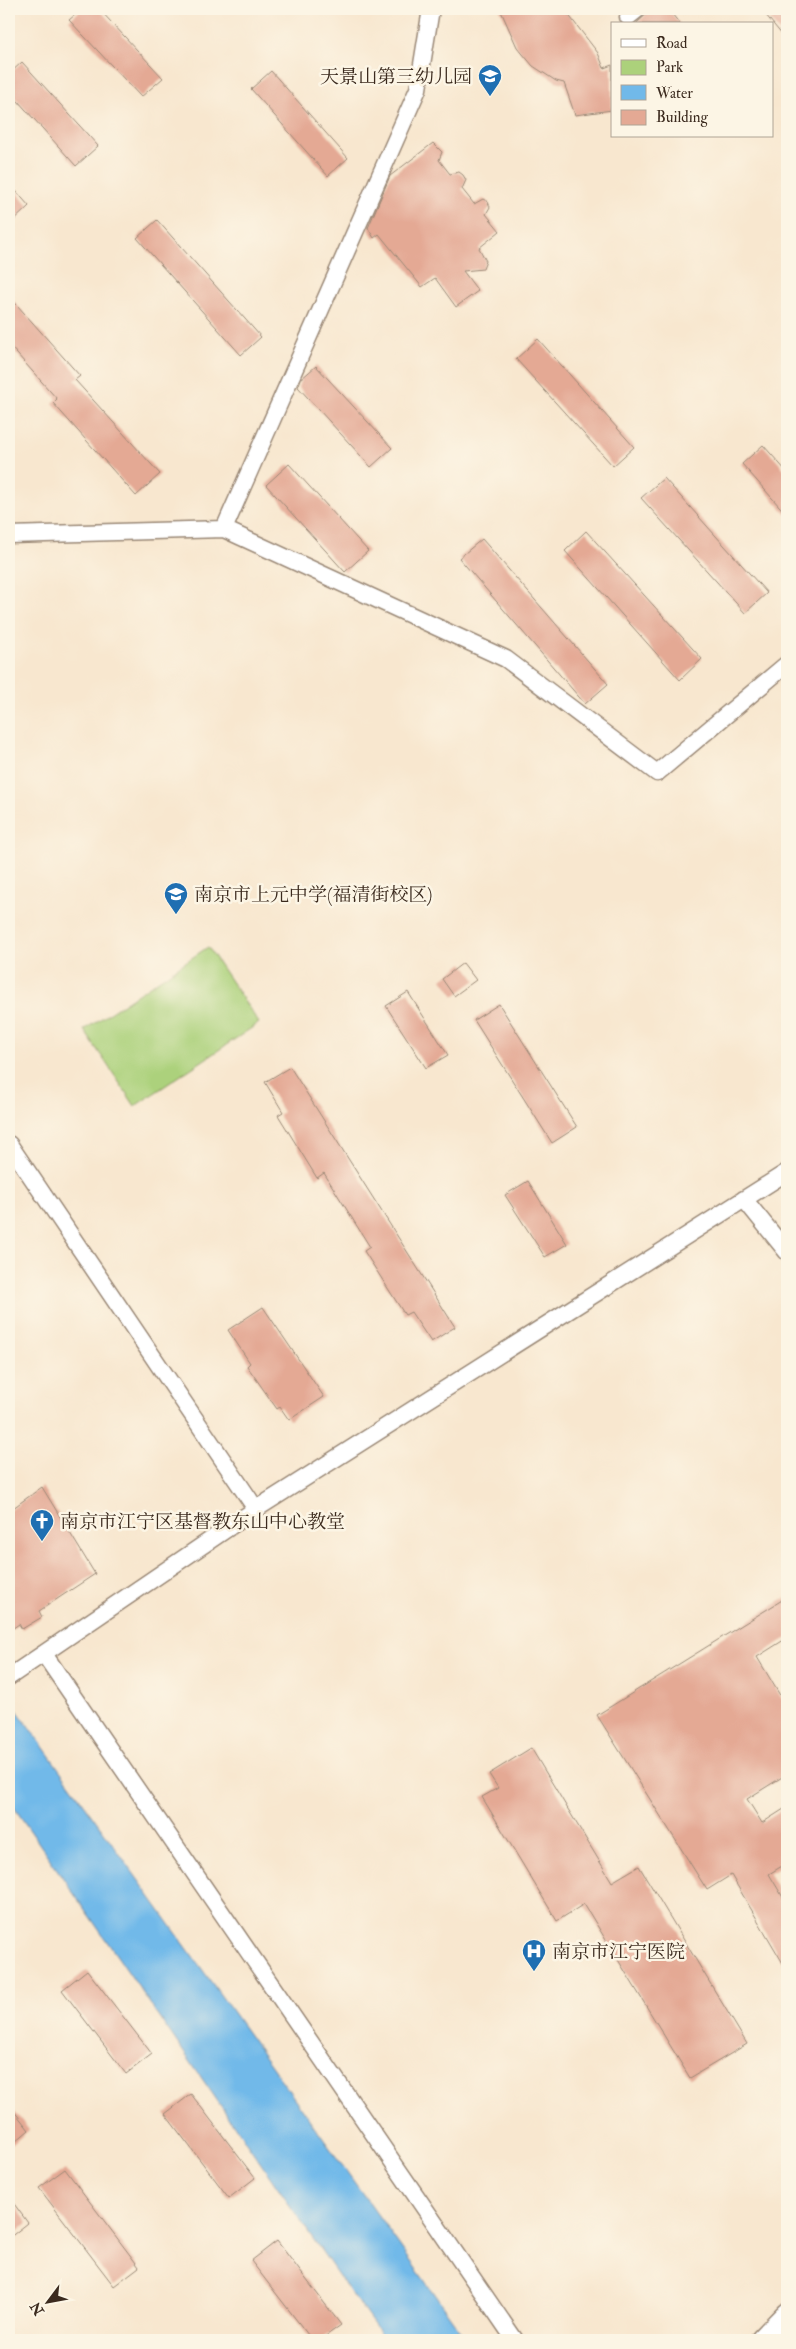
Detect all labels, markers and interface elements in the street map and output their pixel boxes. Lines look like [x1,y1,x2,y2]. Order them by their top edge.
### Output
legend [611,22,774,138]
text: Road [656,34,688,53]
text: Park [656,58,683,77]
school or university icon: 天景山第三幼儿园 [477,63,503,97]
place label: 天景山第三幼儿园 [320,65,472,89]
text: Water [655,84,693,103]
text: Building [656,108,708,127]
school or university icon: 南京市上元中学(福清街校区) [163,881,189,915]
place label: 南京市上元中学(福清街校区) [194,883,432,907]
church icon: 南京市江宁区基督教东山中心教堂 [29,1508,55,1542]
place label: 南京市江宁区基督教东山中心教堂 [60,1510,345,1534]
hospital icon: 南京市江宁医院 [521,1938,547,1972]
place label: 南京市江宁医院 [552,1940,685,1964]
north arrow [22,2276,72,2326]
text: N [27,2298,48,2319]

